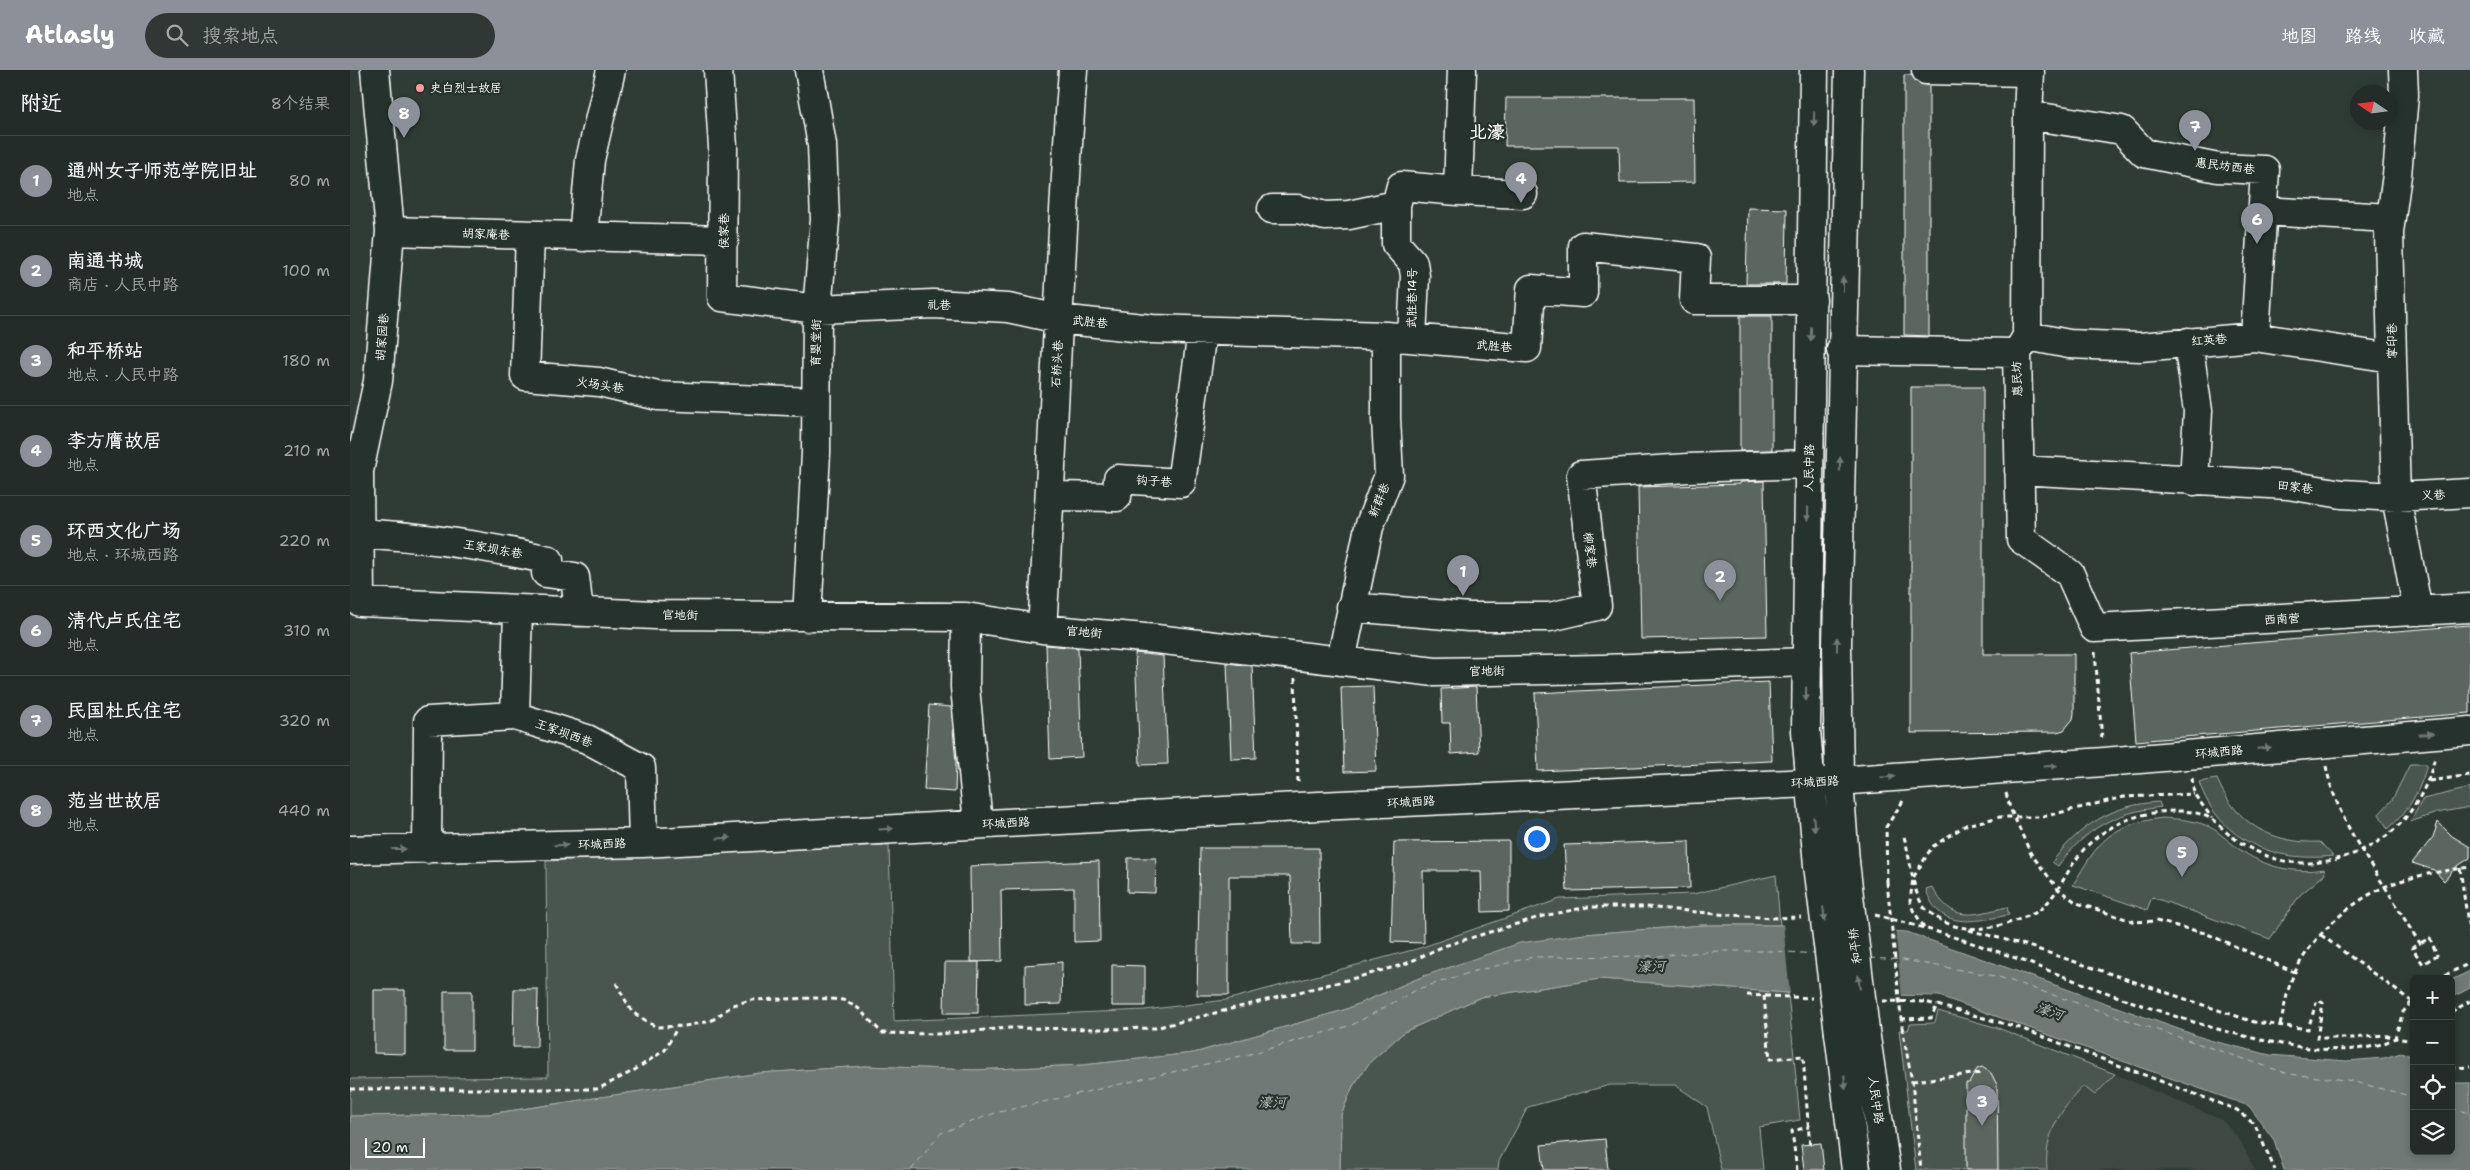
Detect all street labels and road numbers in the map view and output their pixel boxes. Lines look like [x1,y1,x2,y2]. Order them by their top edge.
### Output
street label: 惠民坊西巷 [2194,154,2256,178]
street label: 侯家巷 [716,213,732,249]
street label: 胡家庵巷 [461,225,510,243]
street label: 武胜巷14号 [1403,267,1421,329]
street label: 礼巷 [927,297,951,313]
street label: 胡家园巷 [372,312,392,363]
street label: 武胜巷 [1071,312,1109,332]
street label: 育婴堂街 [808,319,824,367]
street label: 掌印巷 [2384,323,2400,359]
street label: 红英巷 [2190,331,2228,349]
street label: 武胜巷 [1475,336,1513,356]
street label: 石桥头巷 [1048,340,1066,388]
street label: 惠民坊 [2008,361,2026,397]
street label: 火场头巷 [575,373,625,397]
street label: 人民中路 [1801,444,1817,492]
street label: 钩子巷 [1135,472,1173,490]
street label: 田家巷 [2276,477,2314,497]
street label: 新群巷 [1365,480,1393,520]
street label: 义巷 [2421,487,2445,503]
street label: 柳家巷 [1580,531,1600,569]
street label: 王家坝东巷 [462,536,524,562]
street label: 官地街 [662,607,698,623]
street label: 西南营 [2264,610,2300,628]
street label: 官地街 [1065,622,1103,642]
street label: 官地街 [1469,663,1505,679]
street label: 王家坝西巷 [533,715,595,751]
street label: 环城西路 [2194,742,2244,762]
street label: 环城西路 [1791,773,1839,791]
street label: 环城西路 [1387,793,1435,811]
street label: 环城西路 [982,814,1030,832]
street label: 环城西路 [578,835,626,853]
street label: 和平桥 [1845,926,1865,965]
street label: 人民中路 [1865,1075,1887,1125]

